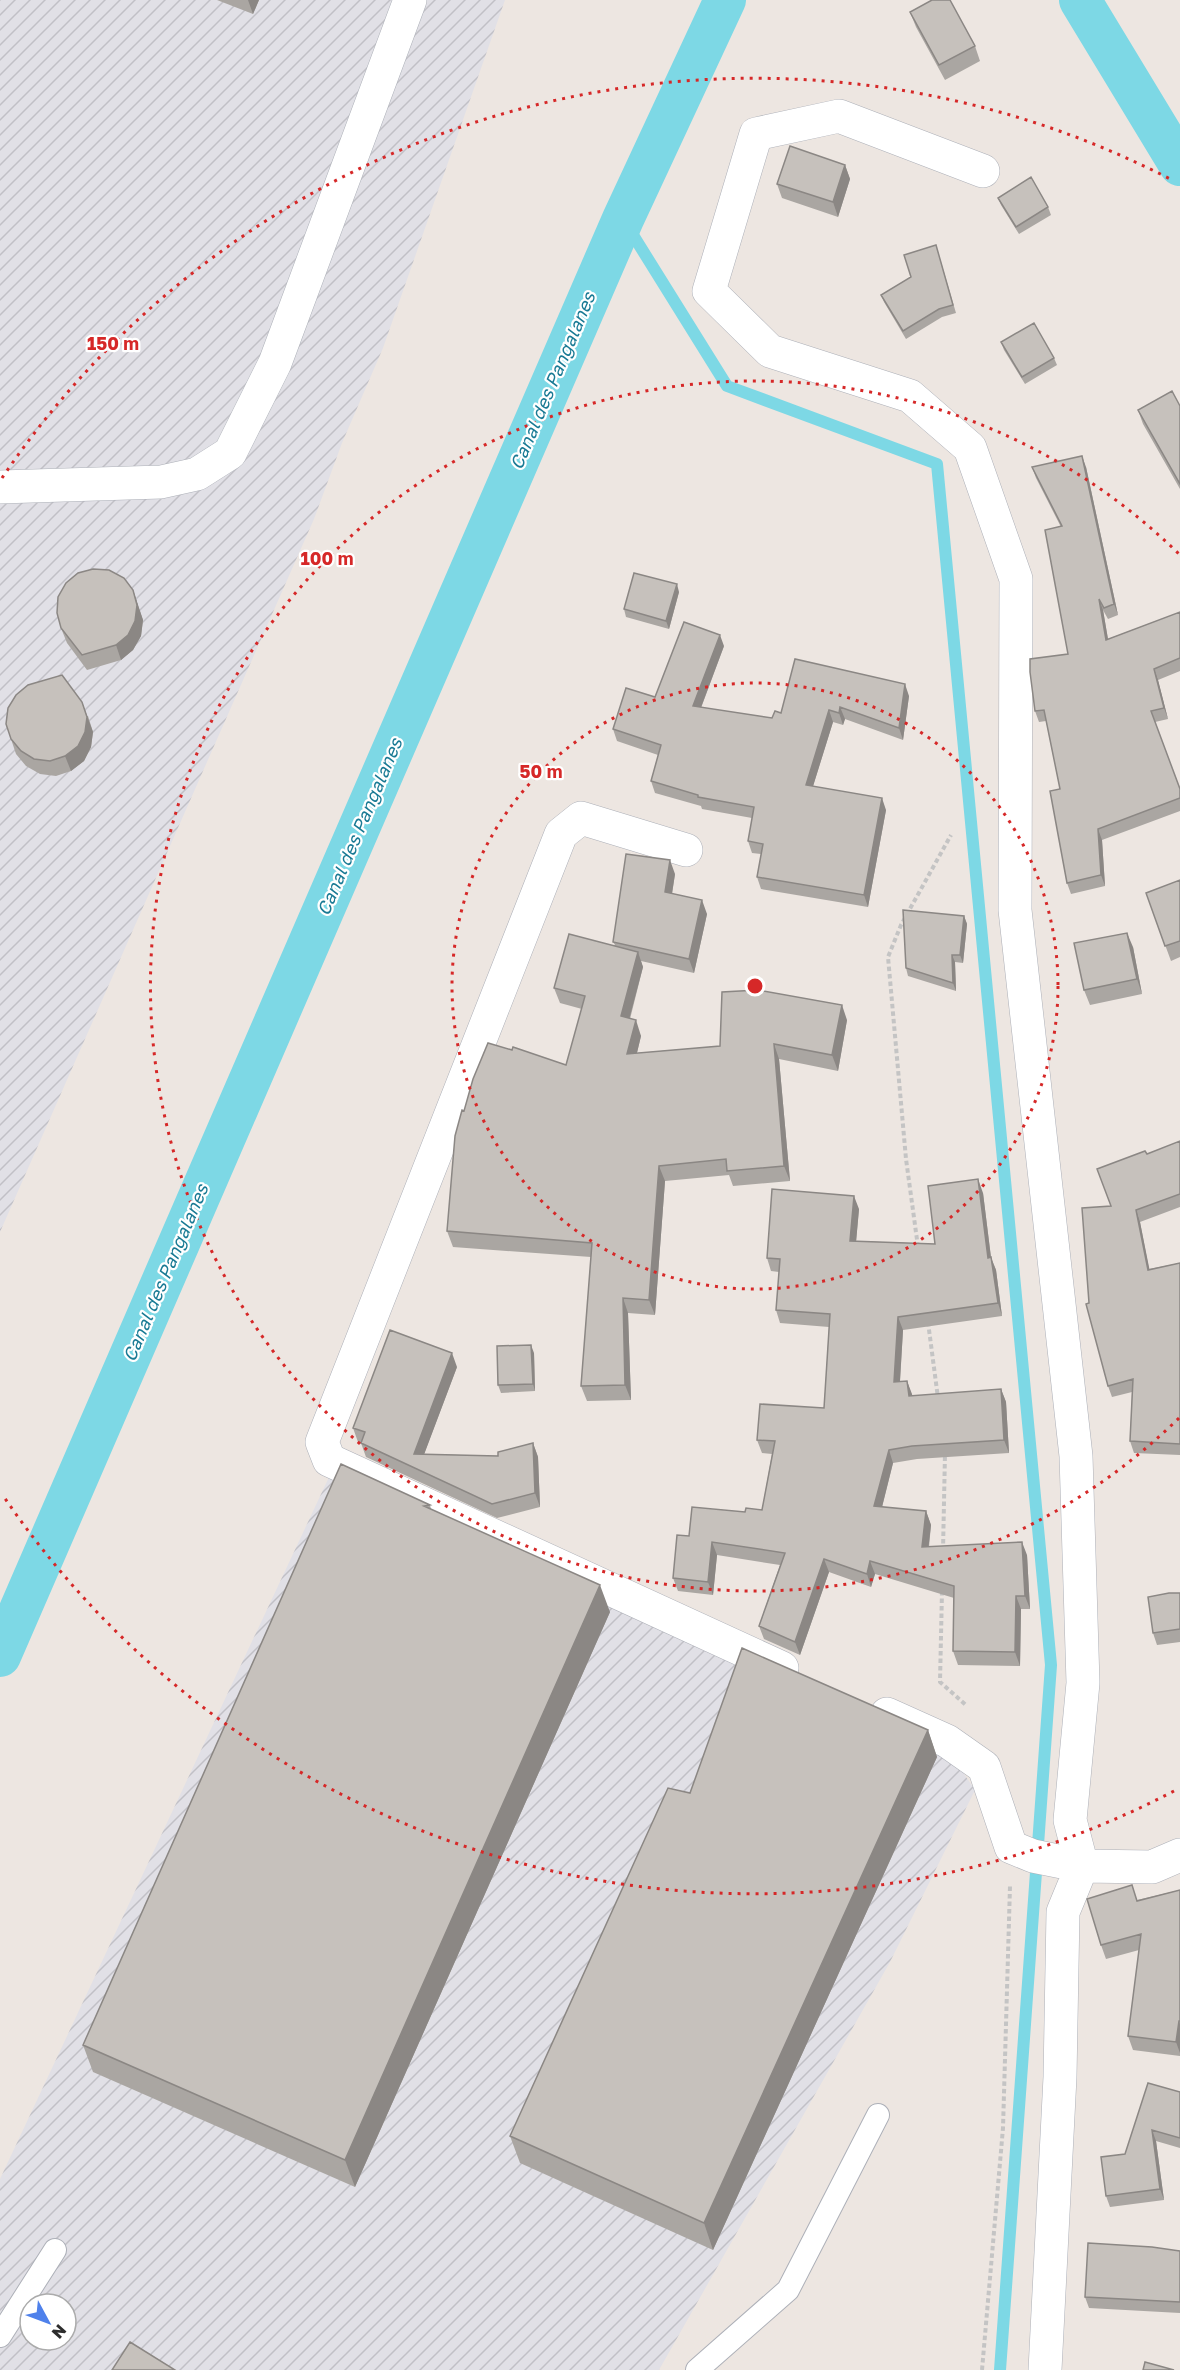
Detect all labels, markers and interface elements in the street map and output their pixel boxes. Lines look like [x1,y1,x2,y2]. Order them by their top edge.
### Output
water label: Canal des Pangalanes [505,287,600,473]
text: 150 m [87,332,139,354]
text: 100 m [301,547,353,569]
water label: Canal des Pangalanes [312,733,407,919]
text: 50 m [520,760,562,782]
centre of rings [745,976,765,996]
water label: Canal des Pangalanes [118,1179,213,1365]
north arrow [18,2292,78,2352]
text: N [48,2321,71,2343]

